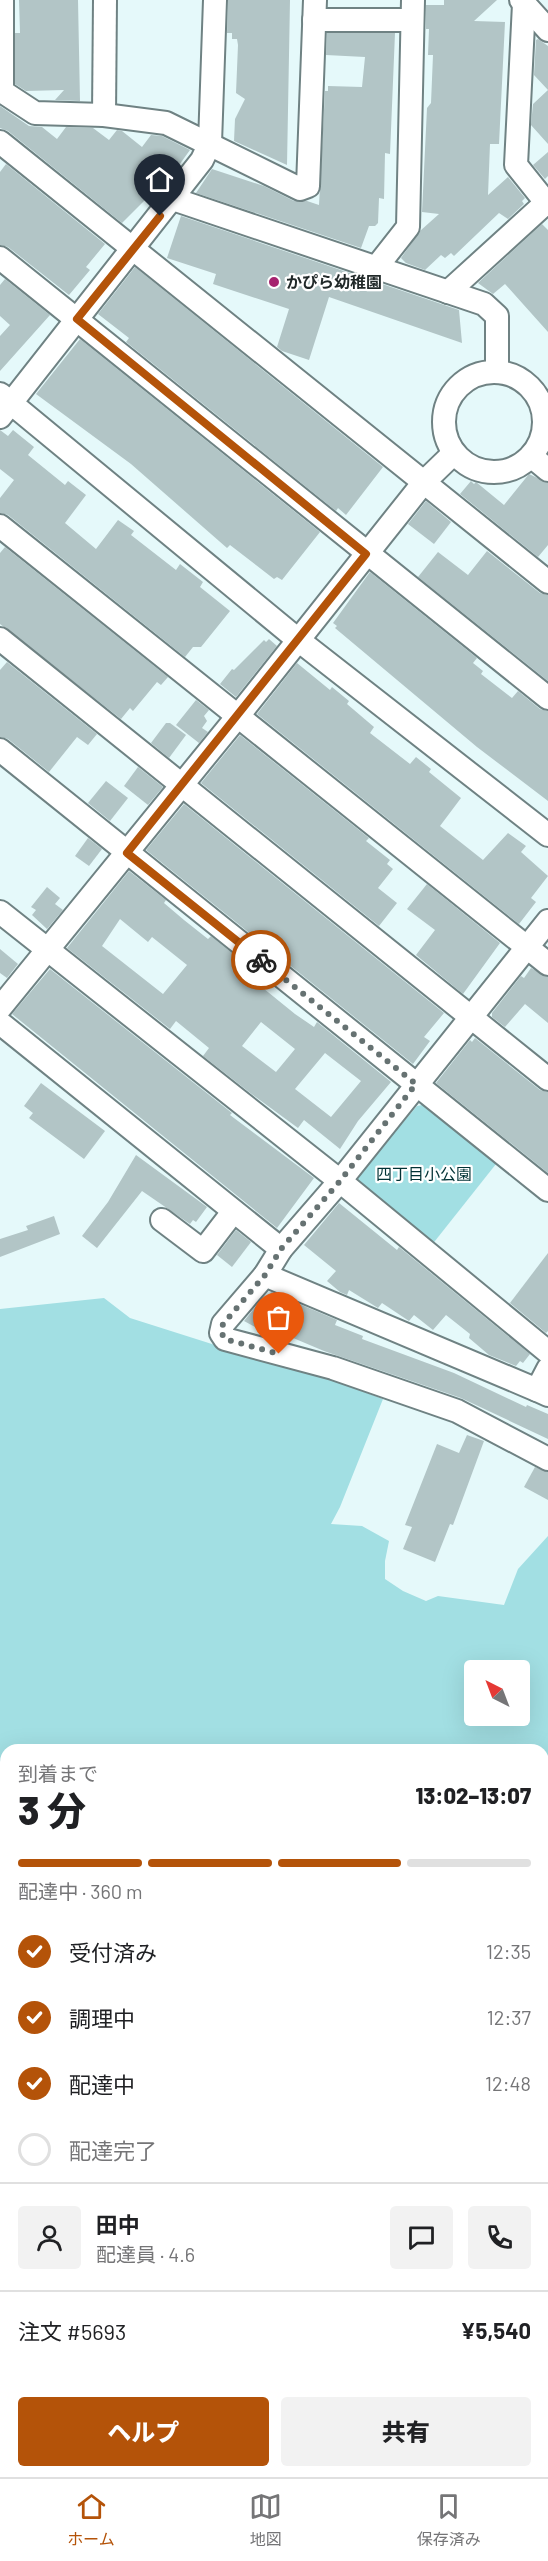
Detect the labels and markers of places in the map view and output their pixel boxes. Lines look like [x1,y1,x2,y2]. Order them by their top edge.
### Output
pin [134,154,185,216]
place label: かぴら幼稚園 [286,272,382,291]
marker: かぴら幼稚園 [267,275,281,289]
pin [253,1292,304,1354]

